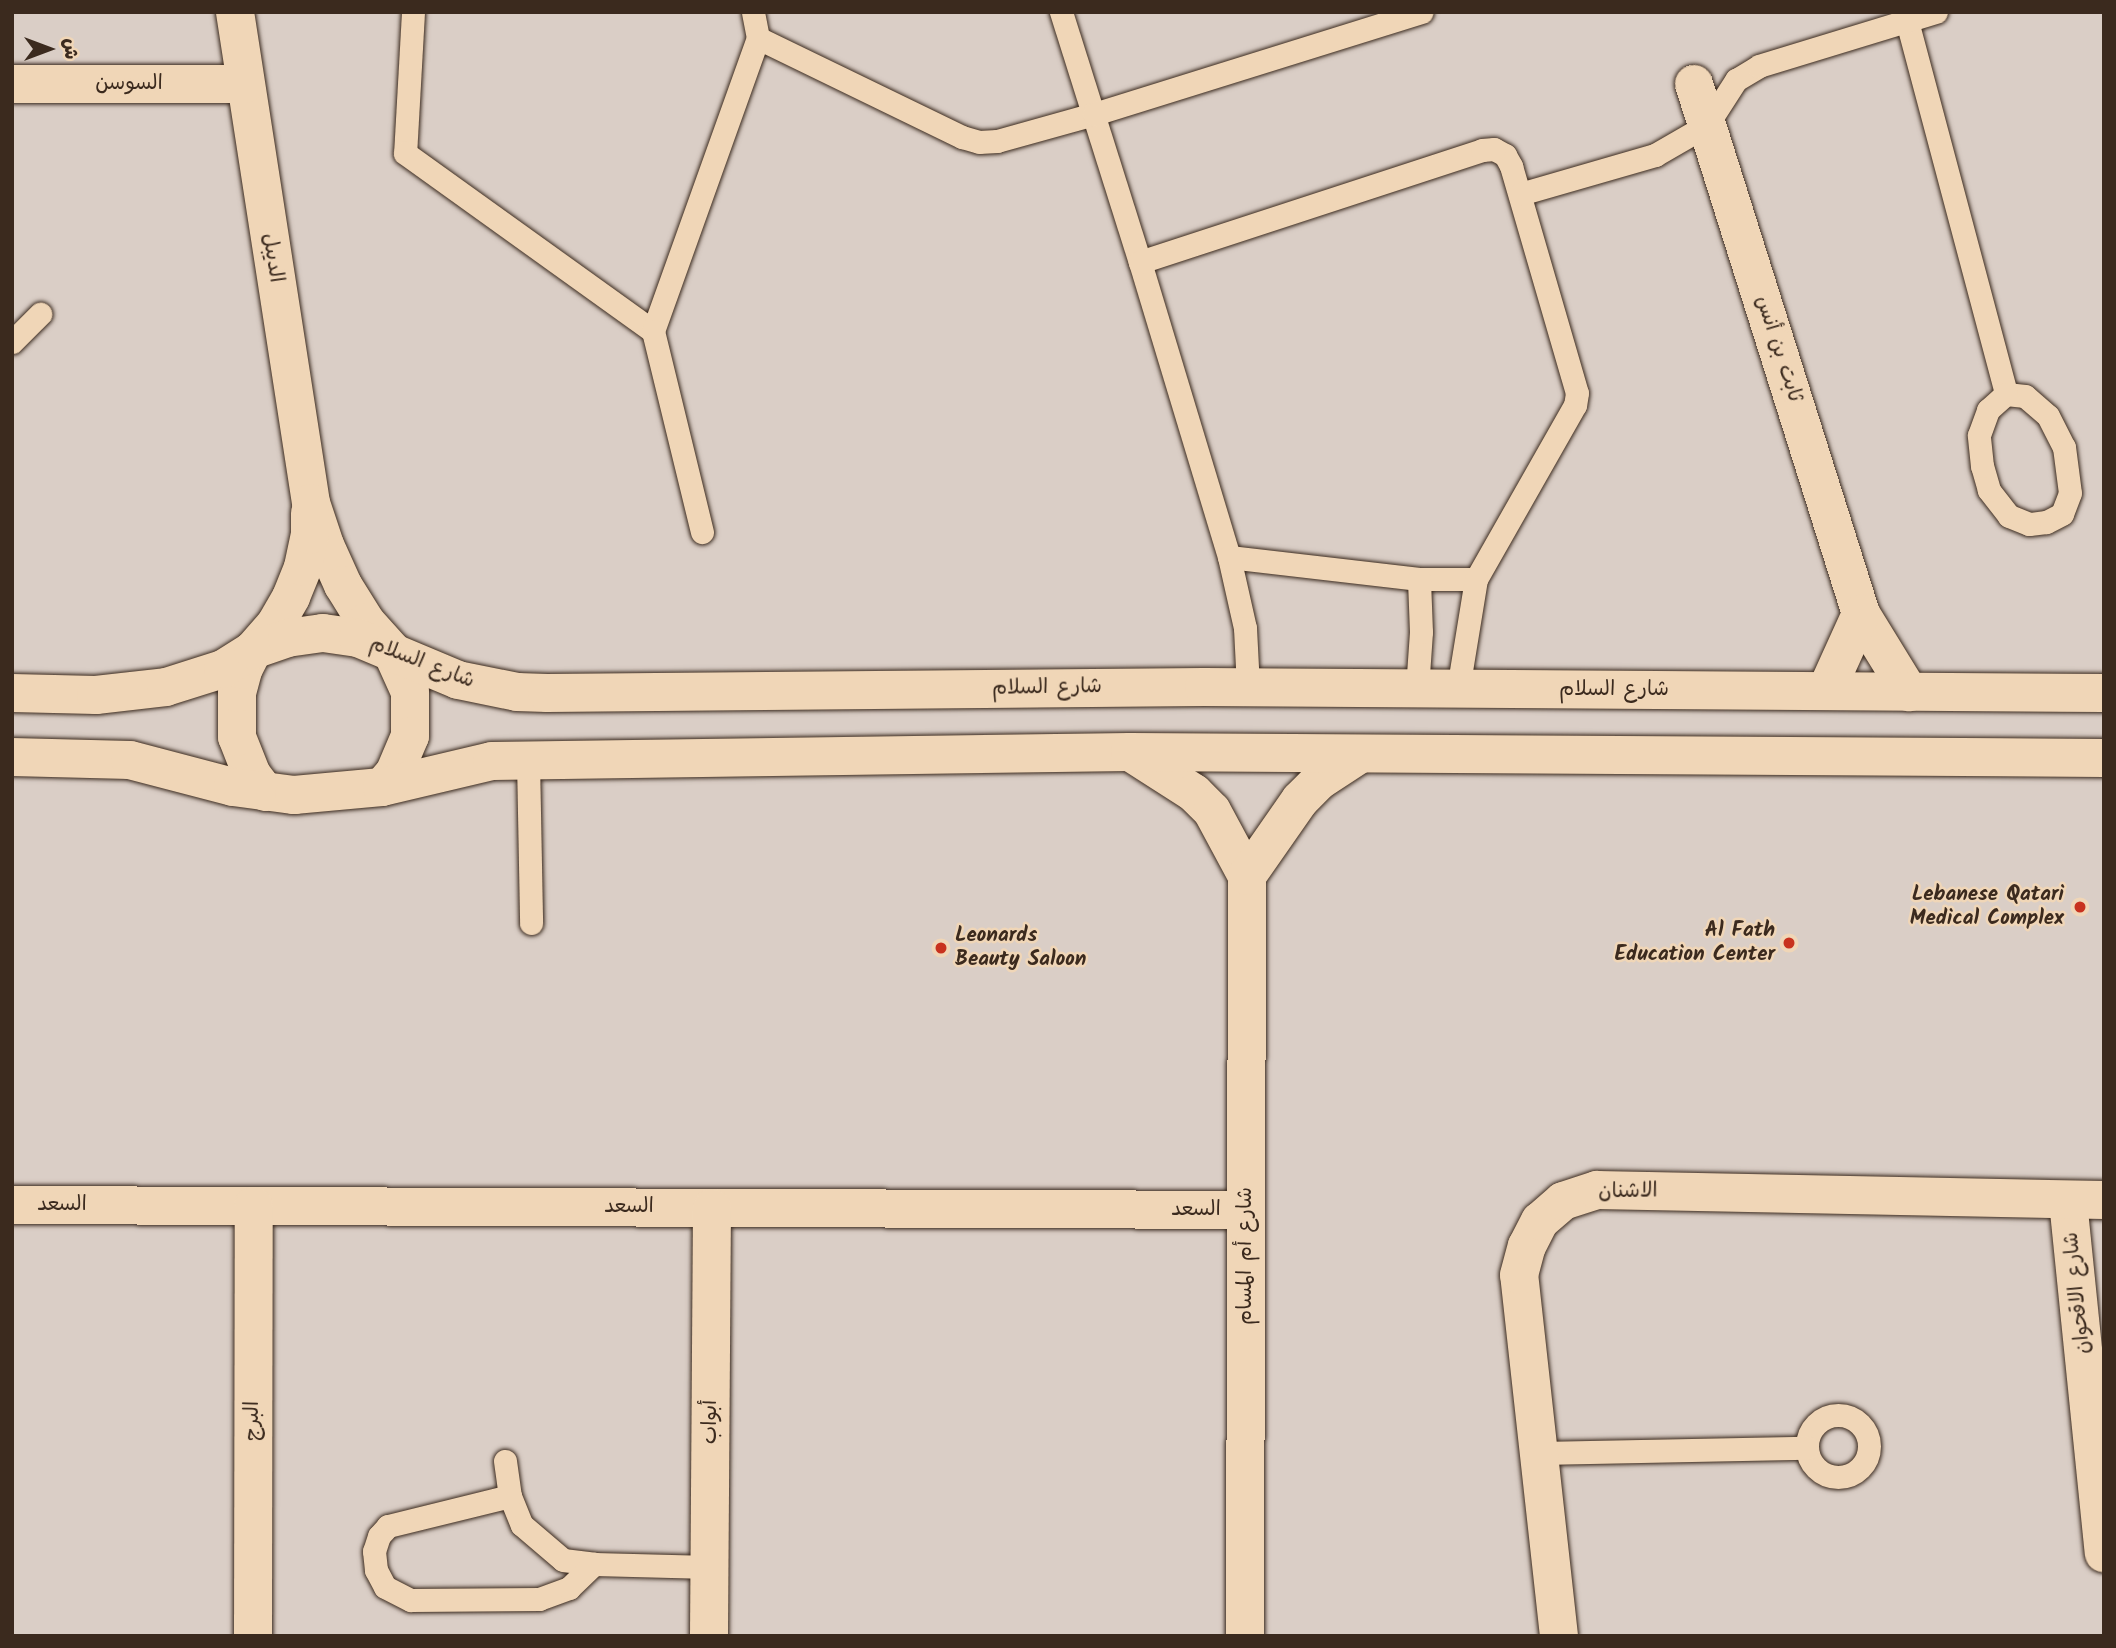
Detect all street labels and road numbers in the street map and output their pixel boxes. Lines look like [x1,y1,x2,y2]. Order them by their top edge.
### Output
street label: السوسن [95,71,163,97]
street label: الديبل [256,232,288,284]
street label: ثابت بن أنس [1749,293,1807,405]
street label: شارع السلام [366,632,478,694]
street label: شارع السلام [992,674,1102,702]
street label: شارع السلام [1559,677,1669,703]
street label: الاشنان [1598,1179,1658,1205]
street label: شارع أم المسام [1233,1187,1259,1325]
street label: السعد [37,1192,87,1218]
street label: السعد [604,1194,654,1220]
street label: السعد [1171,1197,1221,1223]
street label: شارع الاقحوان [2059,1231,2097,1355]
street label: أبواب [698,1400,724,1444]
street label: البرج [240,1401,266,1441]

